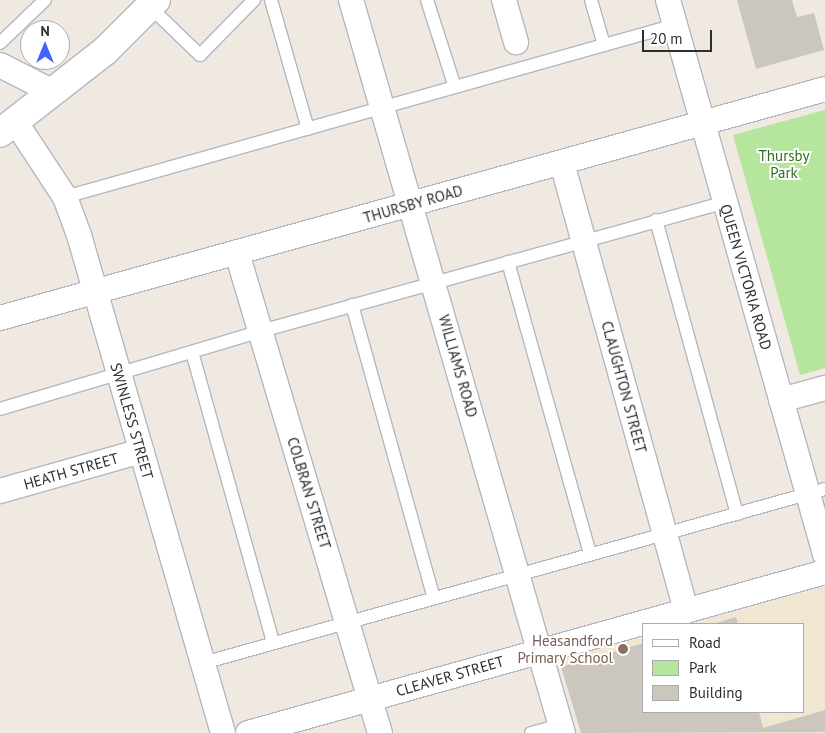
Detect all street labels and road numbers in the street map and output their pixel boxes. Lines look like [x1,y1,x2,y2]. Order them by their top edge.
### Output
street label: THURSBY ROAD [361,181,465,227]
street label: QUEEN VICTORIA ROAD [716,202,776,352]
street label: WILLIAMS ROAD [435,313,481,419]
street label: CLAUGHTON STREET [598,319,650,455]
street label: SWINLESS STREET [107,361,157,481]
street label: COLBRAN STREET [283,435,335,551]
street label: HEATH STREET [21,449,121,493]
street label: CLEAVER STREET [394,652,506,700]

